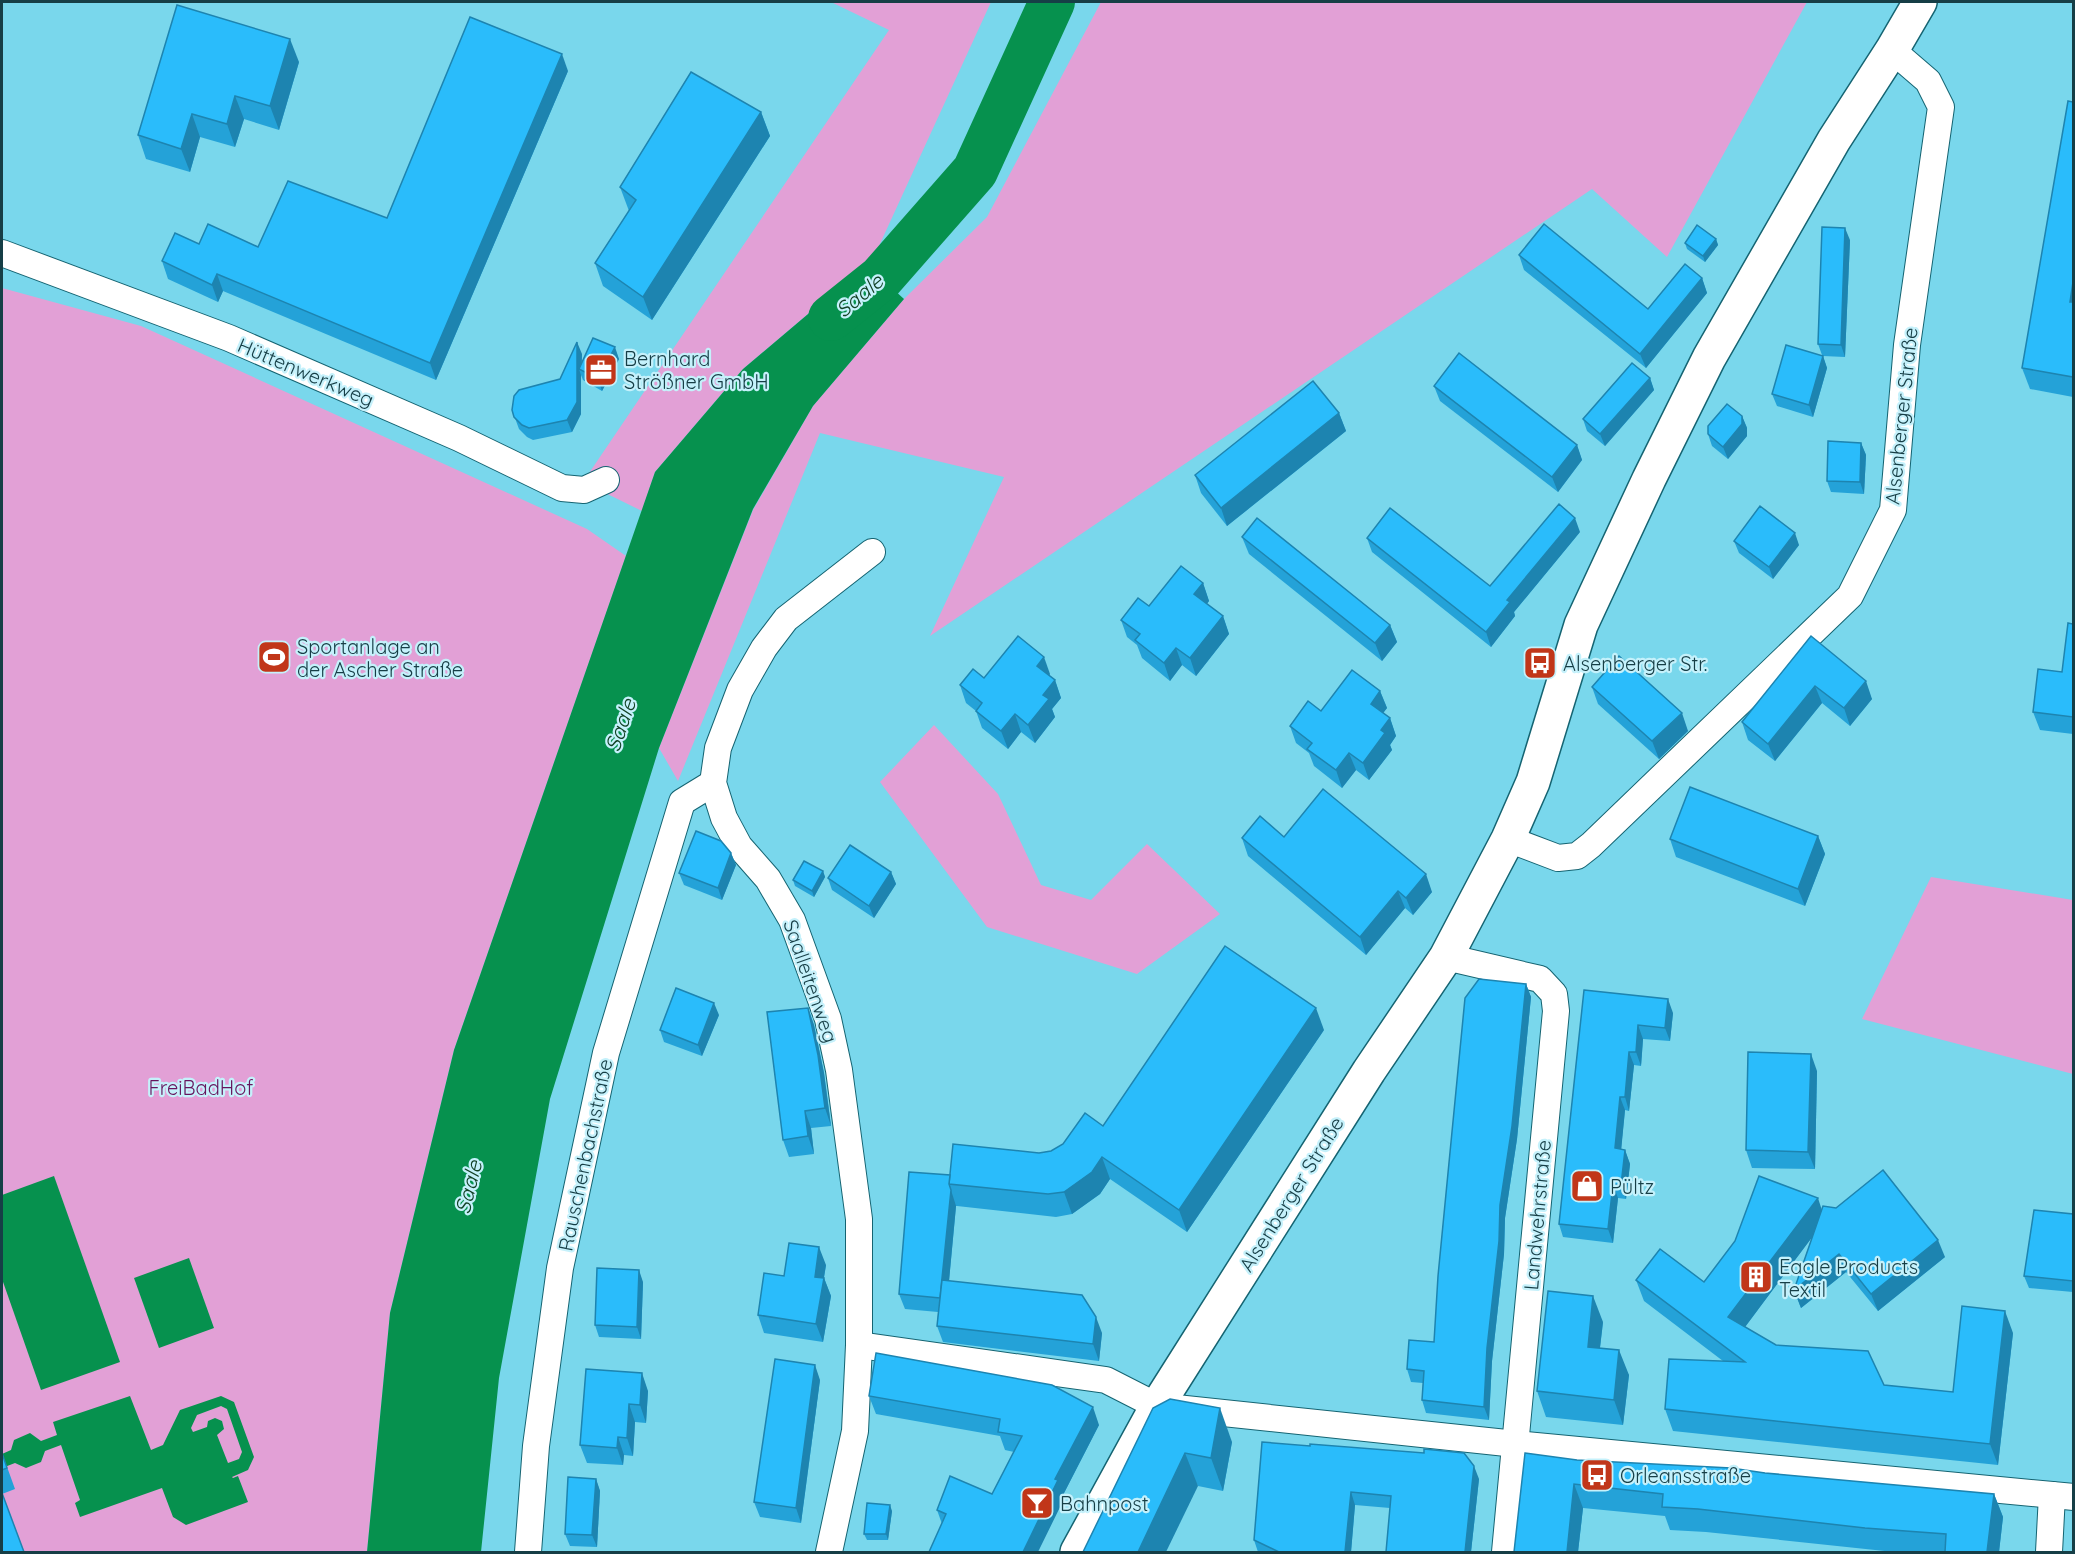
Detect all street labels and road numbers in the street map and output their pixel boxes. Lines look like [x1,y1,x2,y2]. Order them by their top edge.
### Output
street label: Alsenberger Straße [1879,326,1923,506]
street label: Hüttenwerkweg [234,332,378,412]
street label: Saalleitenweg [778,916,844,1046]
street label: Rauschenbachstraße [552,1057,618,1253]
street label: Alsenberger Straße [1233,1112,1349,1276]
street label: Landwehrstraße [1518,1139,1556,1291]

